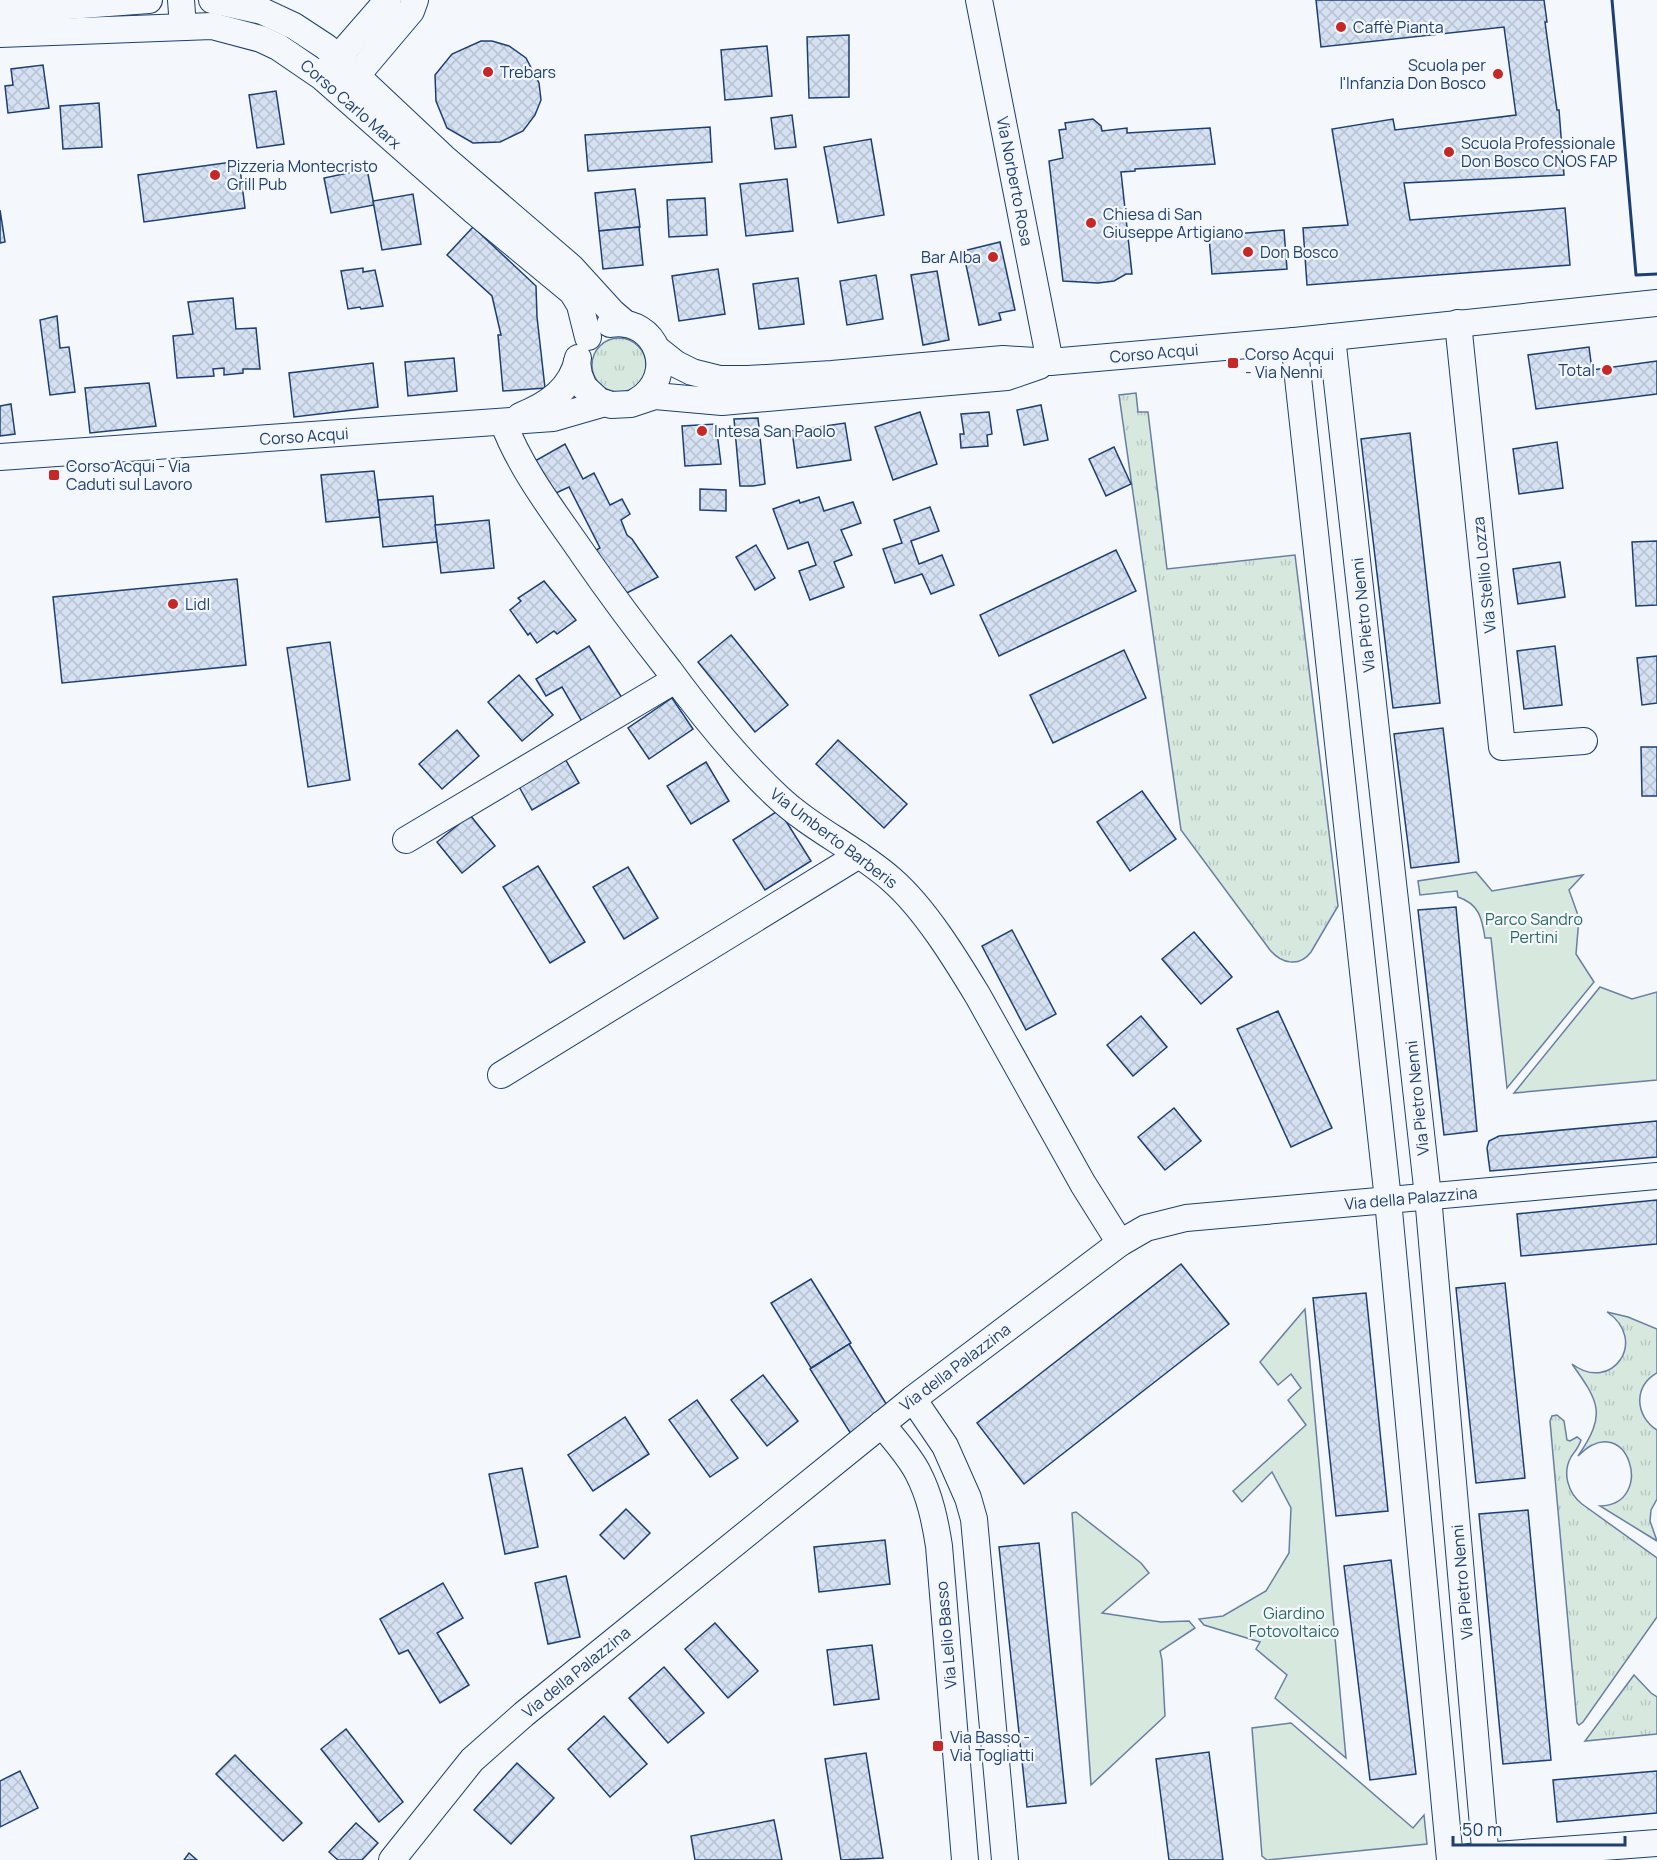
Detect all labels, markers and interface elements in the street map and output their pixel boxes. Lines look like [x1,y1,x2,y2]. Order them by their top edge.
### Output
place label: Caffè Pianta [1353,16,1444,38]
marker: Caffè Pianta [1334,20,1348,34]
street label: Corso Carlo Marx [296,54,406,154]
place label: Scuola per l'Infanzia Don Bosco [1339,54,1486,94]
place label: Trebars [500,61,556,83]
marker: Trebars [481,65,495,79]
marker: Scuola per l'Infanzia Don Bosco [1491,67,1505,81]
street label: Via Norberto Rosa [992,114,1038,248]
place label: Scuola Professionale Don Bosco CNOS FAP [1461,132,1618,172]
marker: Scuola Professionale Don Bosco CNOS FAP [1442,145,1456,159]
place label: Pizzeria Montecristo Grill Pub [227,155,378,195]
marker: Pizzeria Montecristo Grill Pub [208,168,222,182]
place label: Chiesa di San Giuseppe Artigiano [1103,203,1244,243]
marker: Chiesa di San Giuseppe Artigiano [1084,216,1098,230]
place label: Don Bosco [1260,241,1339,263]
marker: Don Bosco [1241,245,1255,259]
place label: Bar Alba [921,246,981,268]
marker: Bar Alba [986,250,1000,264]
street label: Corso Acqui [1109,338,1199,368]
place label: Corso Acqui - Via Nenni [1245,343,1334,383]
marker: Corso Acqui - Via Nenni [1226,356,1240,370]
place label: Total [1558,359,1595,381]
marker: Total [1600,363,1614,377]
place label: Intesa San Paolo [714,420,835,442]
street label: Corso Acqui [259,422,349,450]
marker: Intesa San Paolo [695,424,709,438]
place label: Corso Acqui - Via Caduti sul Lavoro [66,455,193,495]
marker: Corso Acqui - Via Caduti sul Lavoro [47,468,61,482]
street label: Via Stellio Lozza [1467,516,1501,634]
street label: Via Pietro Nenni [1346,556,1380,674]
place label: Lidl [185,593,210,615]
marker: Lidl [166,597,180,611]
street label: Via Umberto Barberis [766,783,902,893]
park label: Parco Sandro Pertini [1485,908,1583,948]
street label: Via Pietro Nenni [1400,1039,1434,1157]
street label: Via della Palazzina [1344,1181,1478,1215]
street label: Via della Palazzina [895,1318,1015,1416]
street label: Via Pietro Nenni [1446,1524,1478,1640]
street label: Via Lelio Basso [930,1580,962,1690]
park label: Giardino Fotovoltaico [1249,1602,1339,1642]
street label: Via della Palazzina [517,1621,635,1723]
place label: Via Basso - Via Togliatti [950,1726,1034,1766]
marker: Via Basso - Via Togliatti [931,1739,945,1753]
scale bar [1453,1809,1626,1847]
text: 50 m [1462,1817,1502,1841]

